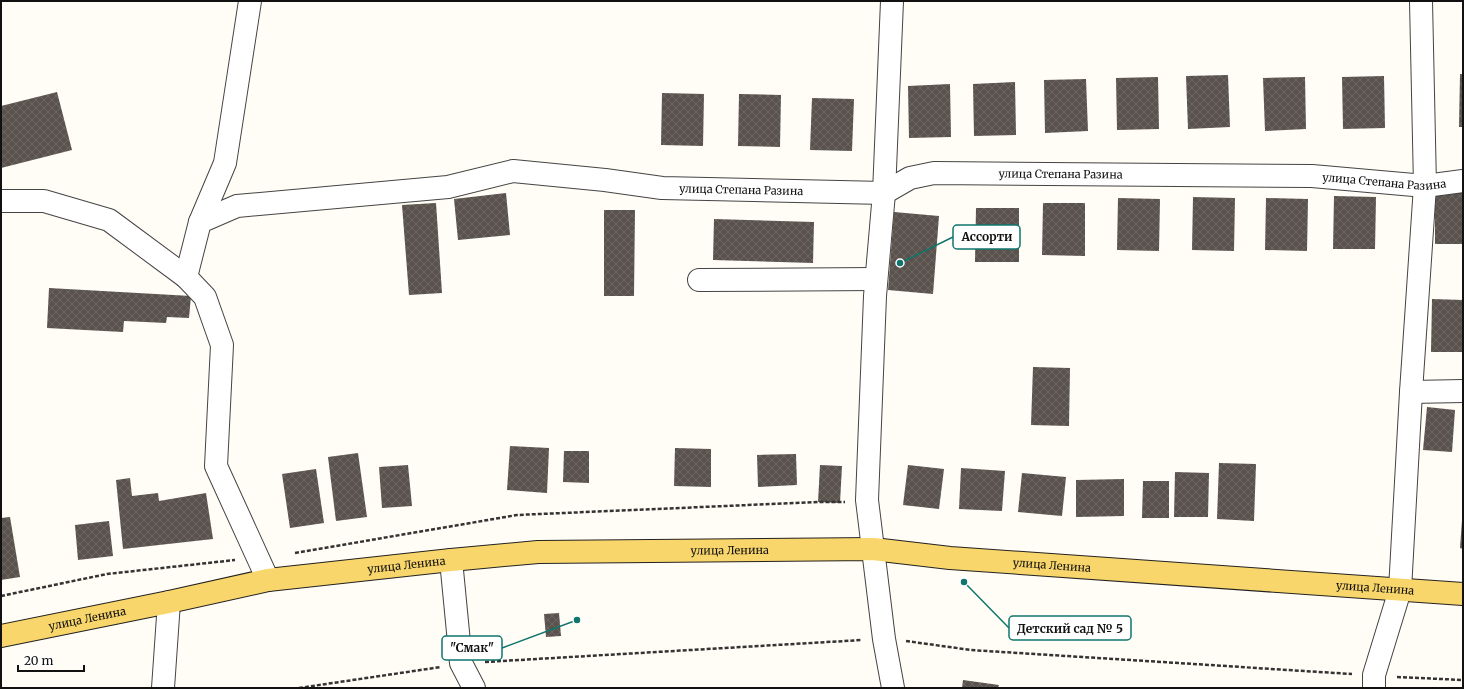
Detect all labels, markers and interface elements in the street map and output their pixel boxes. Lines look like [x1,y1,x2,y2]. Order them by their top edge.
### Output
street label: улица Степана Разина [998,167,1123,181]
street label: улица Степана Разина [1322,170,1447,193]
street label: улица Степана Разина [679,181,803,198]
callout: Ассорти [953,225,1020,249]
text: Ассорти [960,229,1013,244]
street label: улица Ленина [690,543,769,558]
street label: улица Ленина [367,554,446,576]
street label: улица Ленина [1012,555,1092,575]
street label: улица Ленина [1336,578,1415,598]
street label: улица Ленина [47,604,127,633]
callout: Детский сад № 5 [1009,616,1131,640]
text: Детский сад № 5 [1017,621,1123,636]
callout: "Смак" [442,636,502,660]
text: "Смак" [450,640,494,655]
scale bar [18,647,84,673]
text: 20 m [24,653,53,668]

